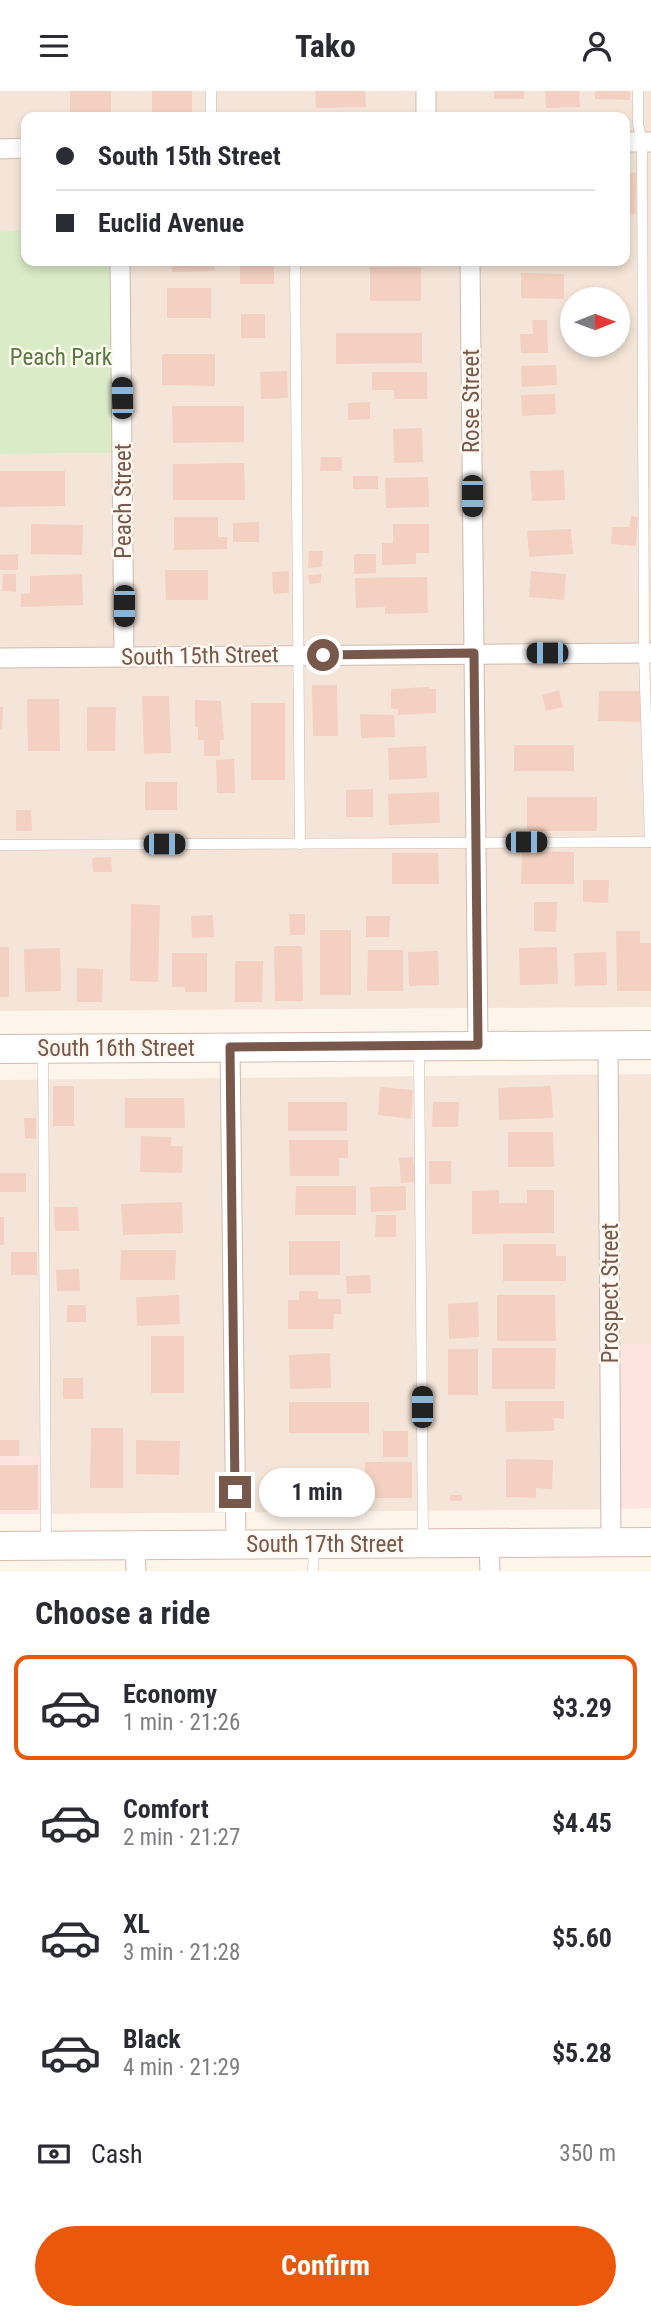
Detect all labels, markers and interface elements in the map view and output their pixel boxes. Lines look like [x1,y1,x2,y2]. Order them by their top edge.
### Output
icon: menu [35,27,73,65]
text: Tako [295,27,356,65]
icon: person [578,27,616,65]
text: South 15th Street [98,141,281,171]
text: Euclid Avenue [98,208,244,238]
north arrow [560,287,630,357]
map controls [560,287,630,357]
park label: Peach Park [10,344,113,371]
street label: Rose Street [458,349,485,453]
car [112,377,133,419]
street label: Peach Street [110,443,137,559]
car [462,475,483,517]
car [114,585,135,627]
route start [307,639,339,671]
street label: South 15th Street [121,641,279,671]
car [527,643,569,664]
car [506,832,548,853]
car [144,834,186,855]
street label: South 16th Street [37,1035,195,1062]
street label: Prospect Street [597,1223,624,1363]
car [412,1386,433,1428]
callout: 1 min [260,1467,375,1517]
route end [219,1476,251,1508]
text: 1 min [291,1479,343,1506]
street label: South 17th Street [246,1531,404,1558]
text: Choose a ride [35,1594,210,1632]
icon: car [39,1676,102,1739]
text: Economy [123,1679,217,1709]
text: $3.29 [552,1693,612,1723]
text: 1 min · 21:26 [123,1709,240,1736]
icon: car [39,1791,102,1854]
text: Comfort [123,1794,209,1824]
text: $4.45 [552,1808,612,1838]
text: 2 min · 21:27 [123,1824,240,1851]
icon: car [39,1906,102,1969]
text: XL [123,1909,150,1939]
text: $5.60 [552,1923,612,1953]
text: 3 min · 21:28 [123,1939,240,1966]
icon: car [39,2021,102,2084]
text: Black [123,2024,181,2054]
text: $5.28 [552,2038,612,2068]
text: 4 min · 21:29 [123,2054,240,2081]
icon: cash [35,2135,73,2173]
text: Cash [91,2139,143,2169]
text: 350 m [559,2140,616,2167]
button: Confirm [35,2226,616,2306]

